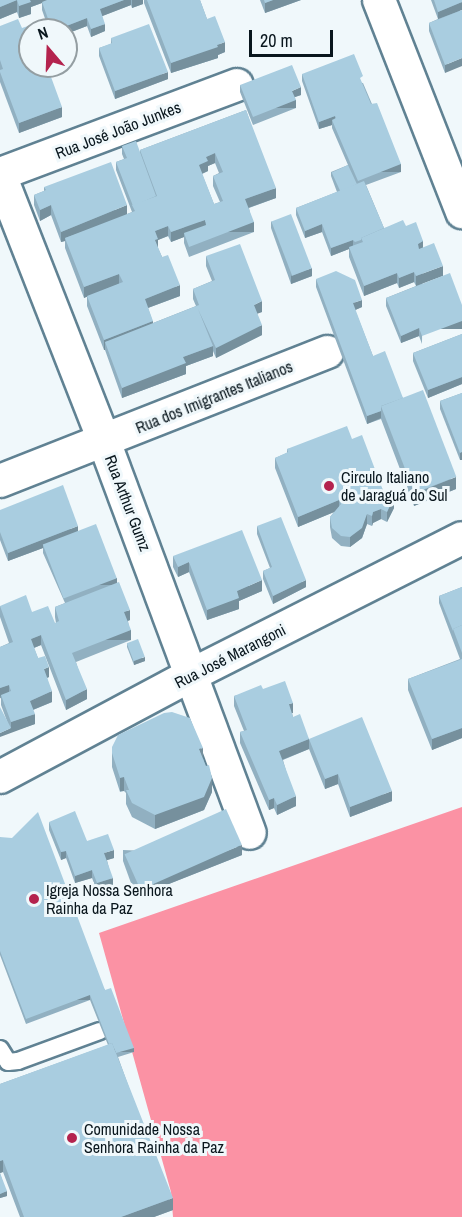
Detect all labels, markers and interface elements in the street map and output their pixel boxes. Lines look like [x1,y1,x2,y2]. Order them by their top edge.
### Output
north arrow [18,18,78,78]
scale bar [252,18,336,56]
text: N [35,21,51,45]
text: 20 m [260,28,293,53]
street label: Rua José João Junkes [53,97,183,163]
street label: Rua dos Imigrantes Italianos [133,357,295,437]
street label: Rua Arthur Gumz [101,452,155,554]
place label: Circulo Italiano de Jaraguá do Sul [341,467,447,505]
marker: Circulo Italiano de Jaraguá do Sul [322,479,336,493]
street label: Rua José Marangoni [171,620,289,692]
place label: Igreja Nossa Senhora Rainha da Paz [46,880,173,918]
marker: Igreja Nossa Senhora Rainha da Paz [27,892,41,906]
place label: Comunidade Nossa Senhora Rainha da Paz [84,1119,224,1157]
marker: Comunidade Nossa Senhora Rainha da Paz [65,1131,79,1145]

